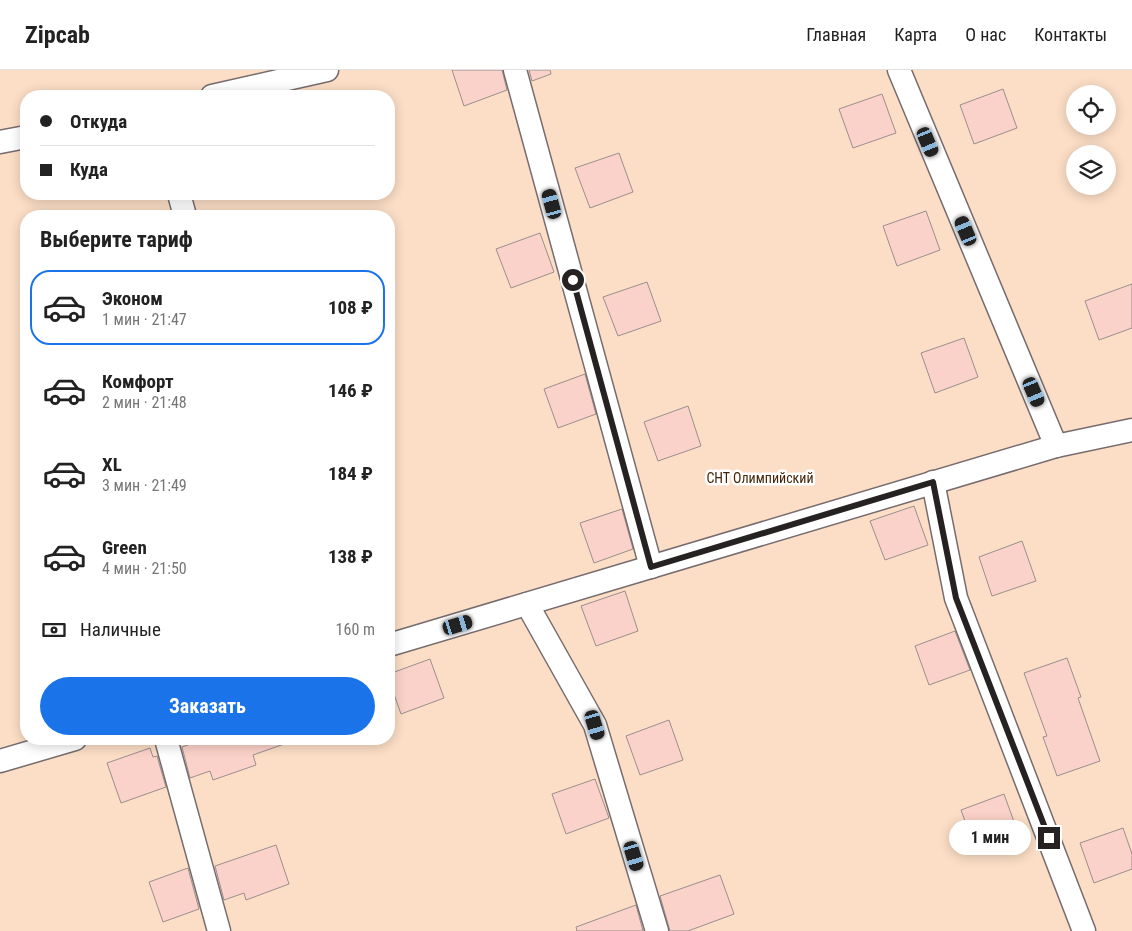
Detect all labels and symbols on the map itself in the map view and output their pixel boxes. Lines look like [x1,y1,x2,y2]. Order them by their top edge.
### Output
car [915,125,940,159]
car [540,188,563,220]
car [953,214,978,248]
route start [562,269,584,291]
car [1021,375,1046,409]
park label: СНТ Олимпийский [706,470,814,486]
car [441,613,474,637]
car [583,708,606,742]
callout: 1 мин [949,820,1032,856]
route end [1038,827,1060,849]
car [622,839,645,873]

